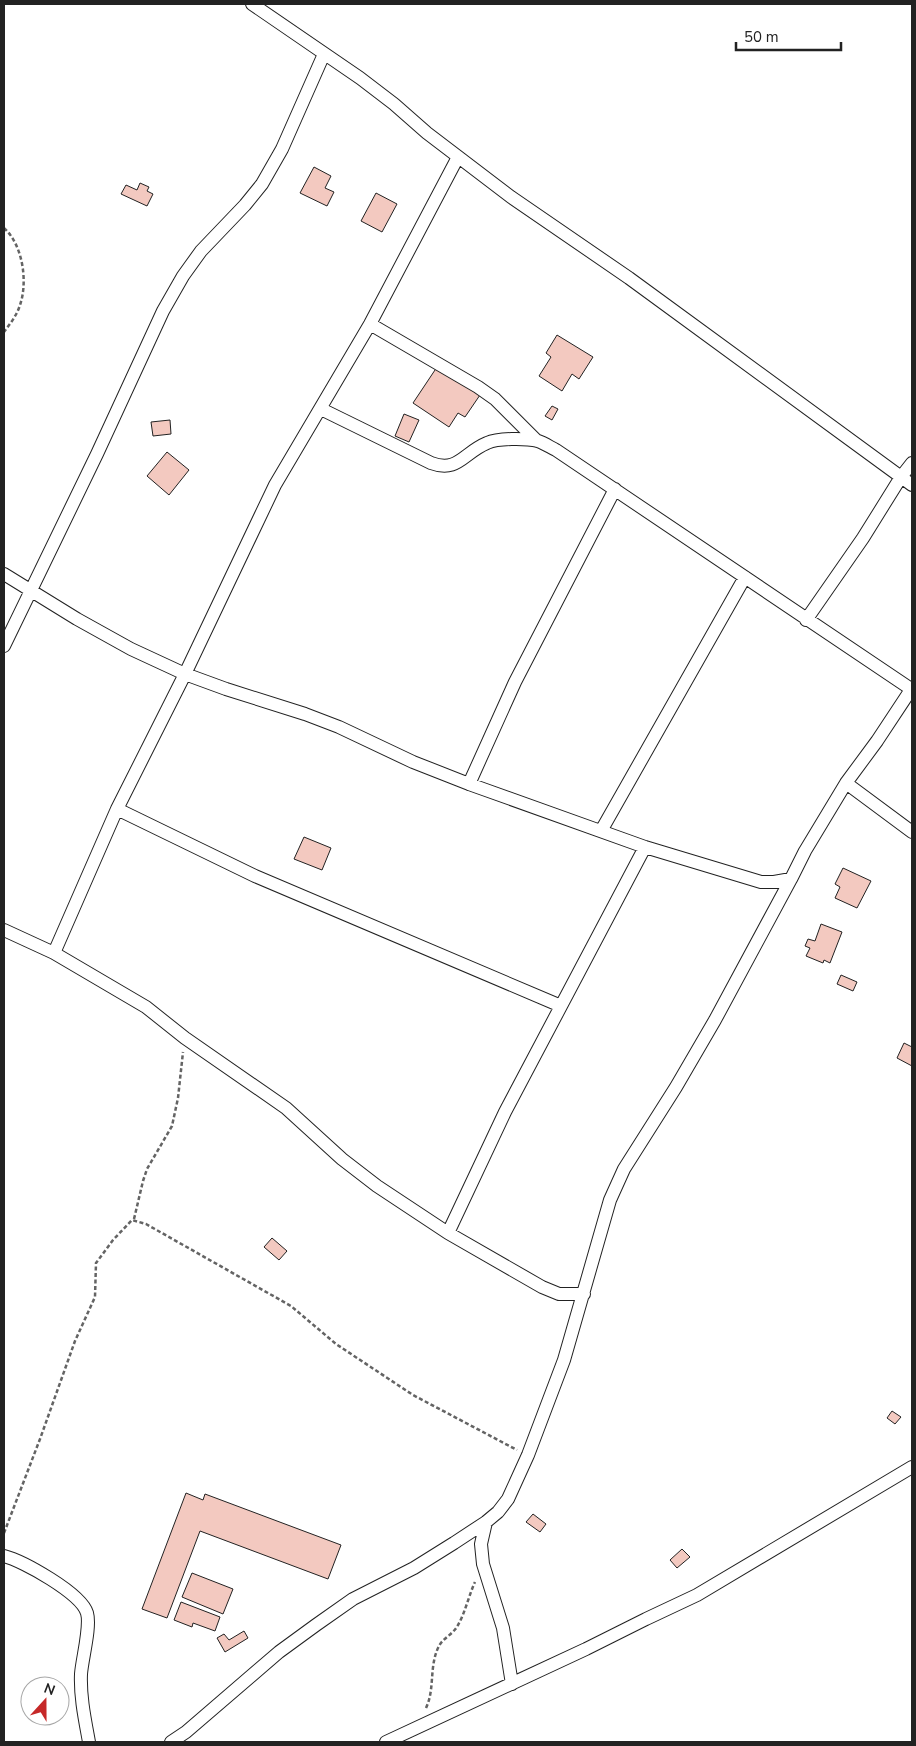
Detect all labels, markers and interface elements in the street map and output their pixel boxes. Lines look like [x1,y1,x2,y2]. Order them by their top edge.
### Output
scale bar [736,20,841,52]
text: 50 m [744,27,779,47]
north arrow [20,1676,70,1726]
text: N [41,1679,58,1700]

